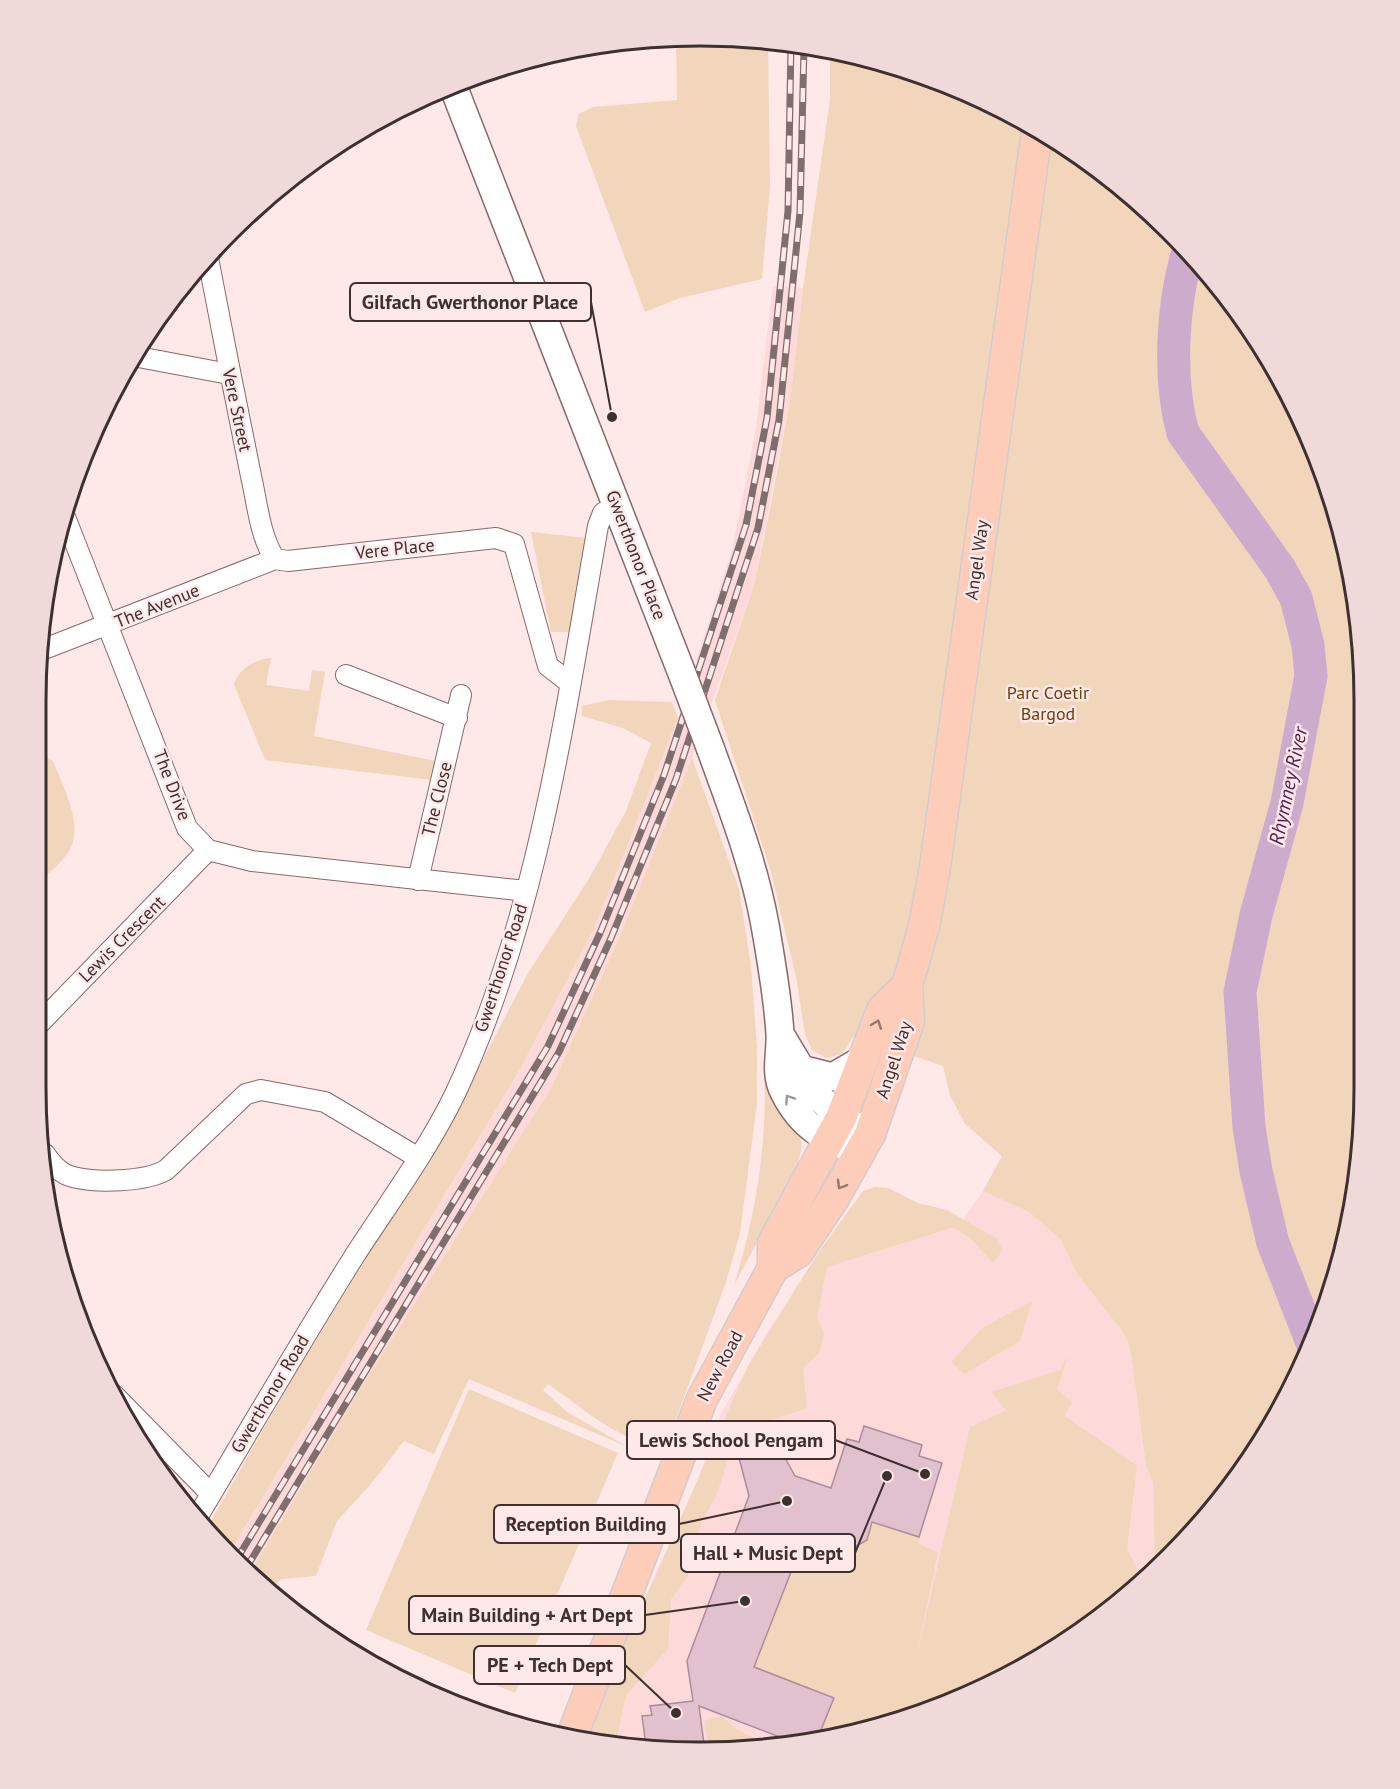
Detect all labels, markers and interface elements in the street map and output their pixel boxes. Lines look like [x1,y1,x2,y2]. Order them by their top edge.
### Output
callout: Gilfach Gwerthonor Place [350,283,591,321]
text: Gilfach Gwerthonor Place [362,289,578,315]
street label: Vere Street [217,365,258,454]
street label: Gwerthonor Place [601,487,672,623]
street label: Angel Way [960,518,994,601]
street label: Vere Place [353,533,436,564]
street label: The Avenue [111,578,203,633]
park label: Parc Coetir Bargod [1007,681,1089,725]
water label: Rhymney River [1263,723,1313,847]
street label: The Drive [148,746,196,824]
street label: The Close [416,759,457,838]
street label: Lewis Crescent [73,890,170,987]
street label: Gwerthonor Road [469,901,532,1035]
street label: Angel Way [870,1017,917,1102]
one-way arrow [869,1019,882,1030]
one-way arrow [785,1095,796,1106]
one-way arrow [837,1179,849,1189]
street label: New Road [691,1326,748,1405]
street label: Gwerthonor Road [225,1330,314,1457]
callout: Lewis School Pengam [627,1421,835,1459]
text: Lewis School Pengam [639,1427,823,1453]
callout: Reception Building [494,1505,679,1543]
text: Reception Building [505,1511,667,1537]
callout: Hall + Music Dept [681,1534,855,1572]
text: Hall + Music Dept [693,1540,843,1566]
callout: Main Building + Art Dept [409,1596,645,1634]
text: Main Building + Art Dept [421,1602,633,1628]
callout: PE + Tech Dept [474,1646,625,1684]
text: PE + Tech Dept [487,1652,613,1678]

